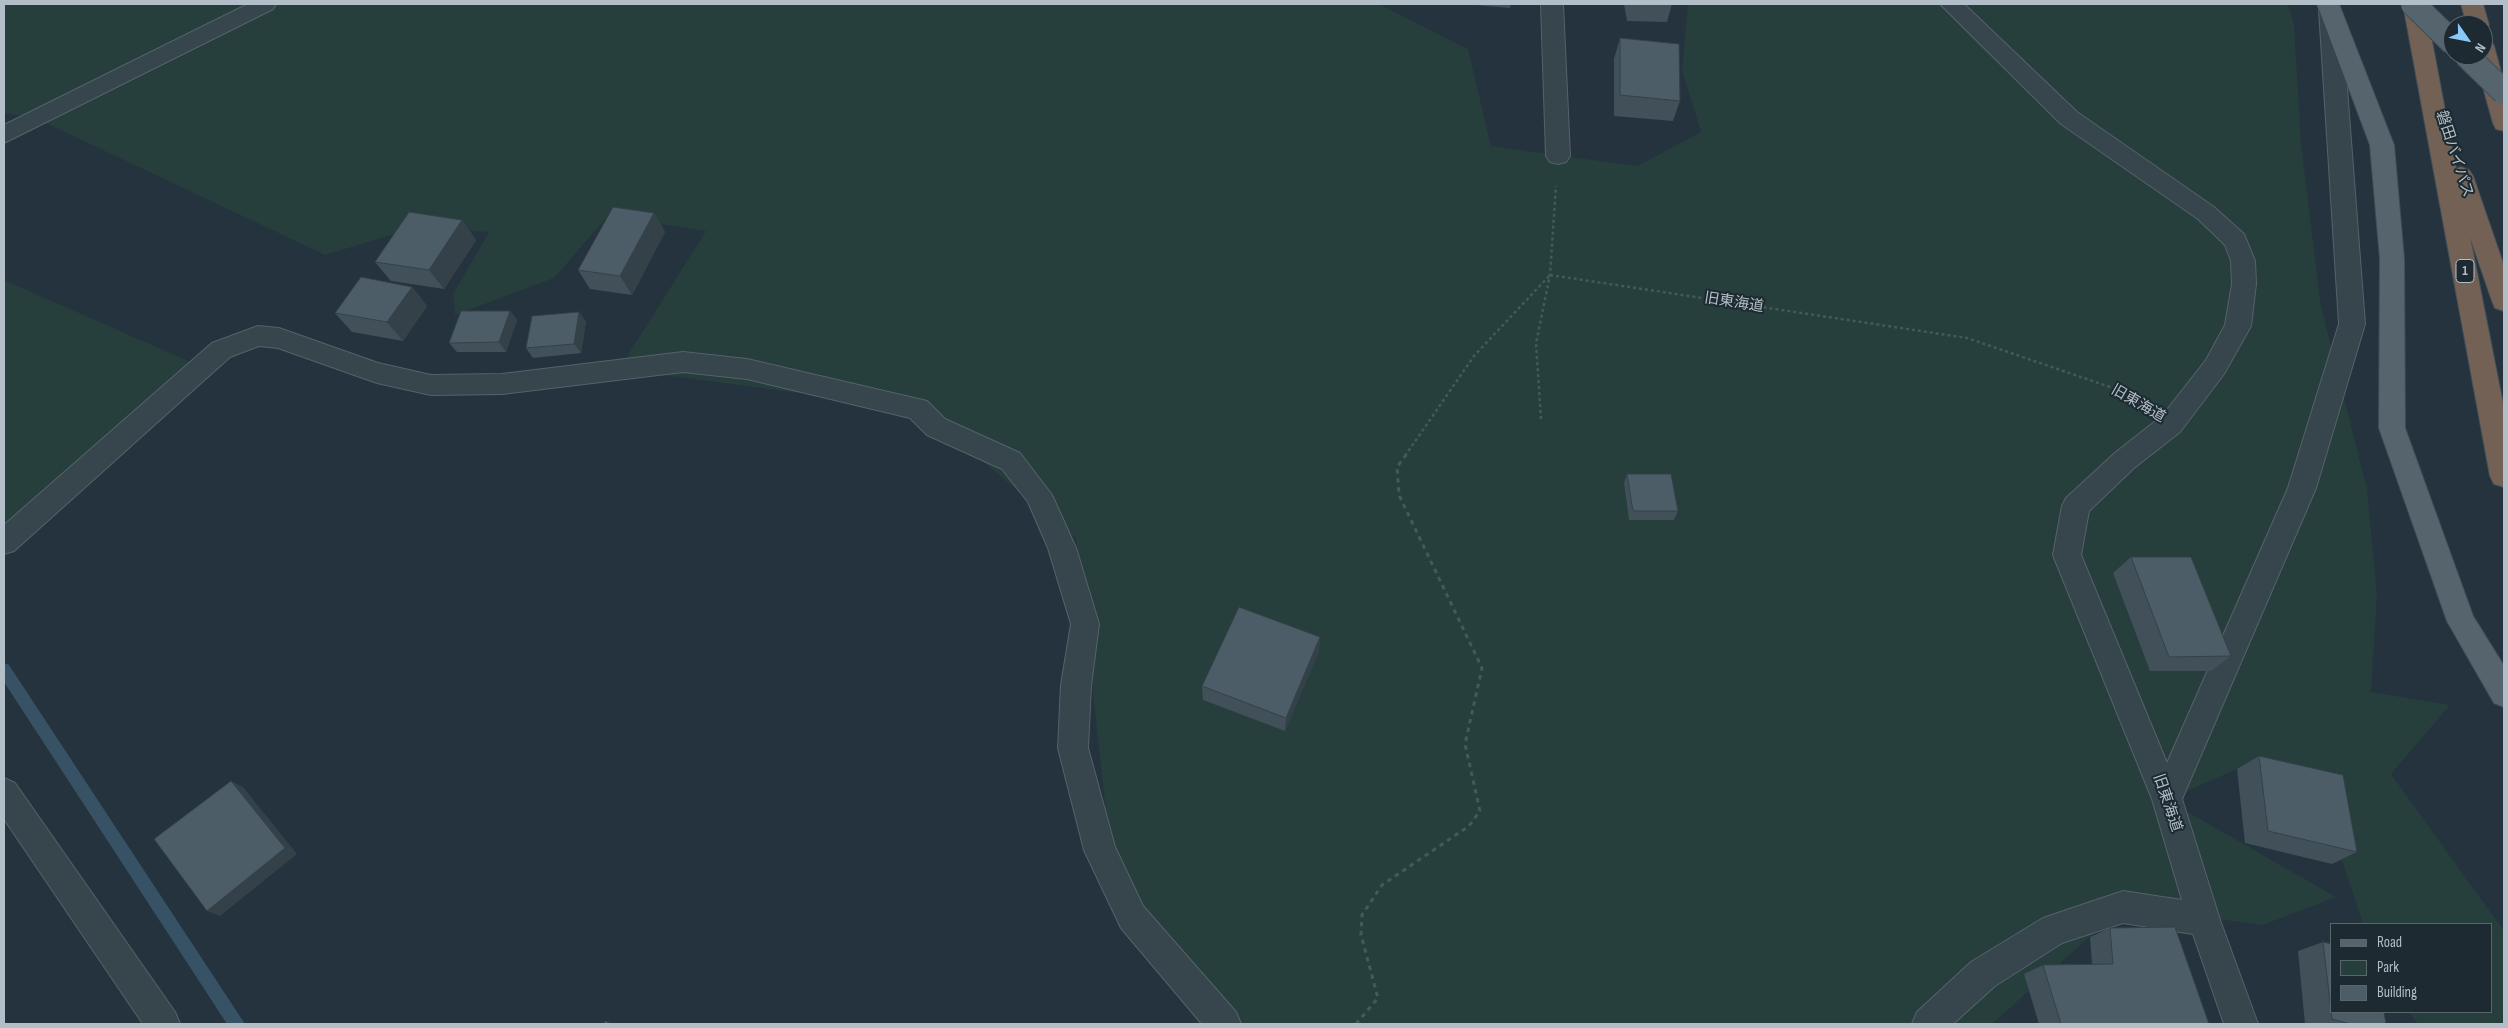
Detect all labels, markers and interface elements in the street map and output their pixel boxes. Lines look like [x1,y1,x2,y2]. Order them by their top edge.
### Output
north arrow [2443,15,2493,65]
text: N [2471,40,2489,56]
street label: 磐田バイパス [2432,108,2476,200]
road number: 1 [2456,260,2474,282]
street label: 旧東海道 [1703,289,1765,317]
street label: 旧東海道 [2108,381,2168,427]
street label: 旧東海道 [2149,772,2185,834]
legend [2330,923,2493,1013]
text: Road [2377,933,2402,952]
text: Park [2377,958,2399,977]
text: Building [2377,983,2417,1002]

